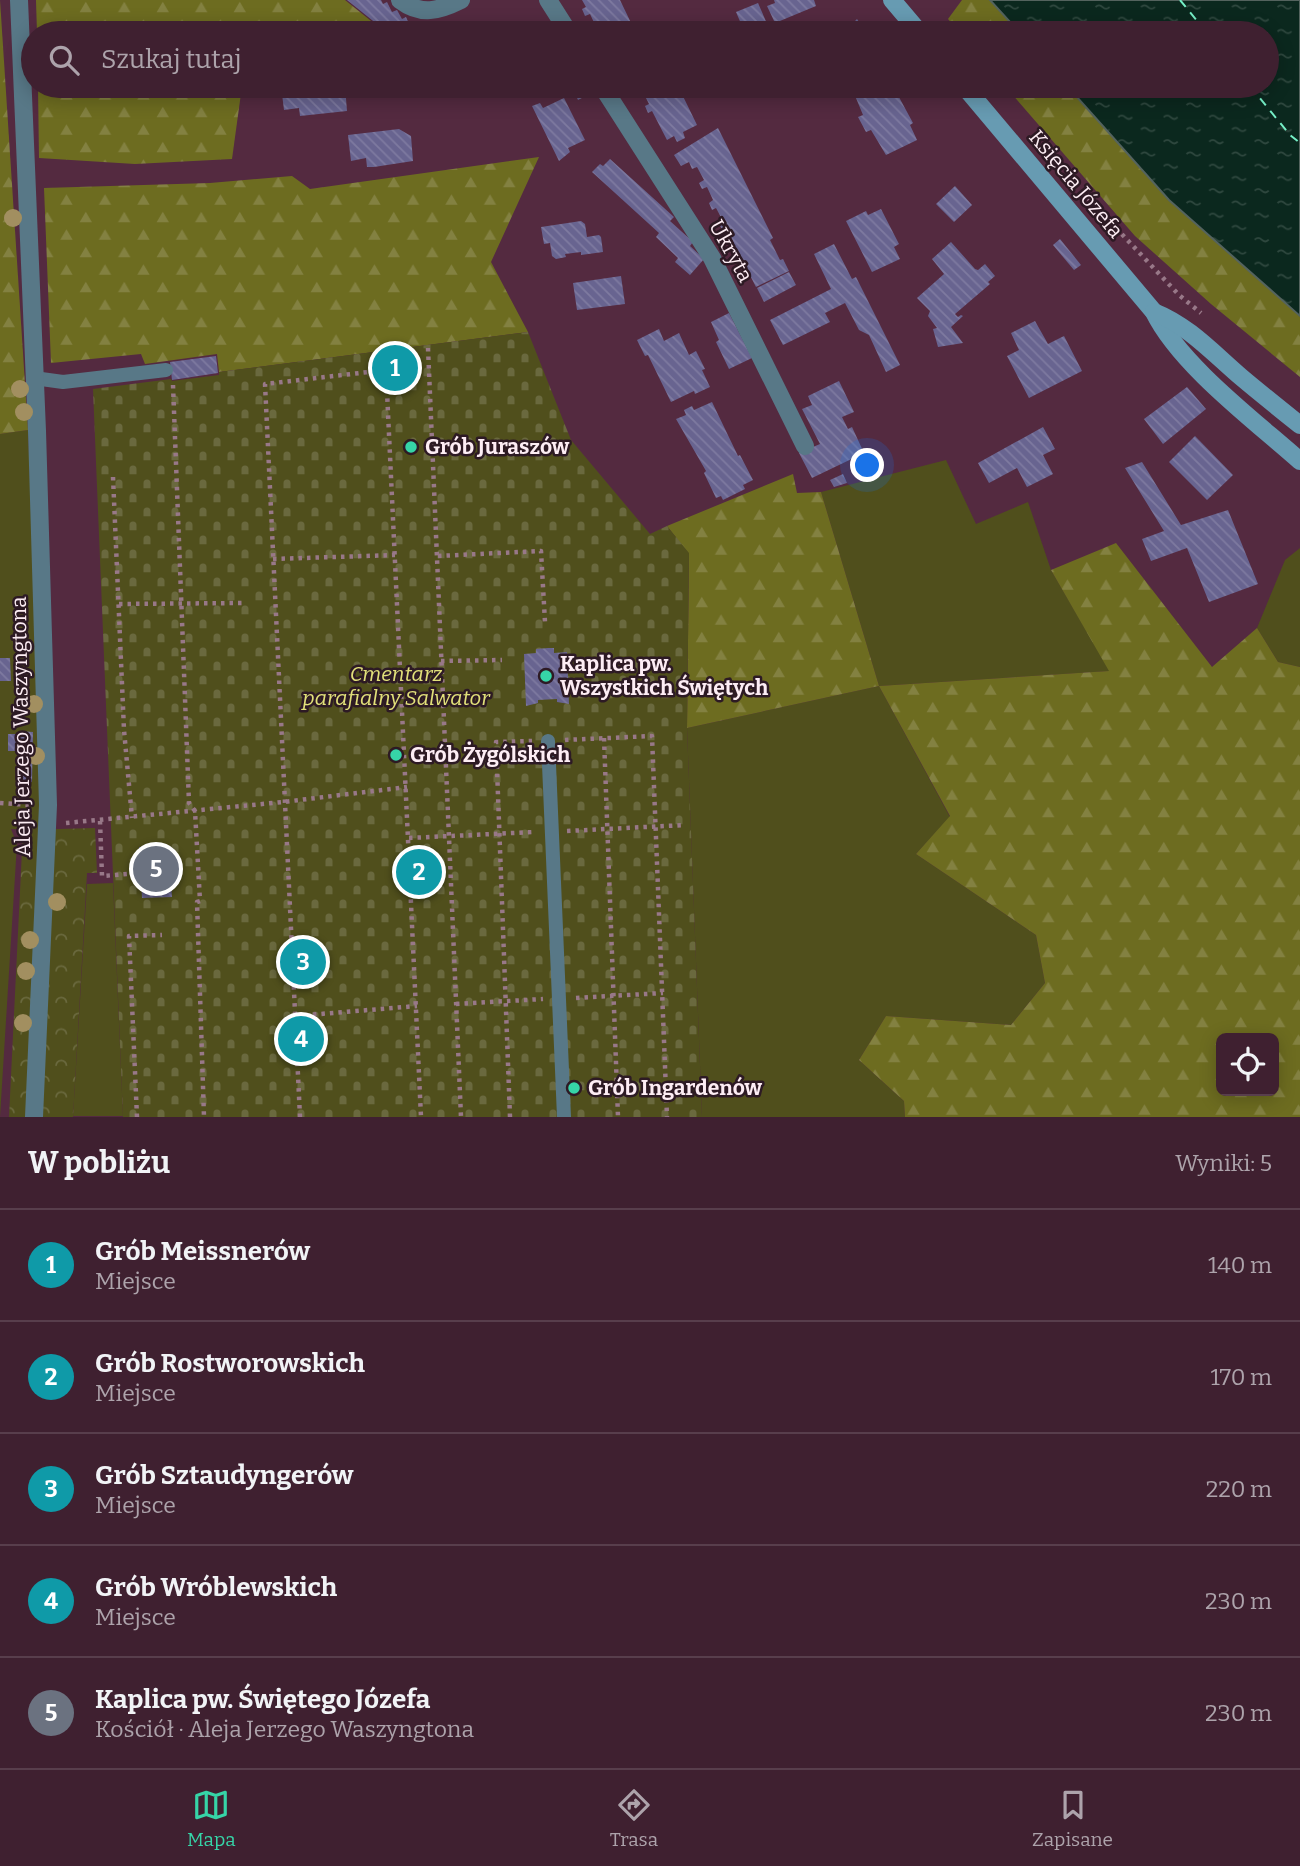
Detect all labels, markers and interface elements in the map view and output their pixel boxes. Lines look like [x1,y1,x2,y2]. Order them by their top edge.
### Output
search box [21,21,1279,98]
icon: search [45,41,83,79]
text: Szukaj tutaj [101,44,242,75]
street label: Księcia Józefa [1023,125,1129,244]
street label: Ukryta [703,215,759,287]
pin: 1 [372,342,418,394]
place label: Grób Juraszów [425,434,570,460]
marker: Grób Juraszów [403,439,419,455]
your location [850,448,884,482]
street label: Aleja Jerzego Waszyngtona [6,596,36,858]
place label: Kaplica pw. Wszystkich Świętych [560,651,769,701]
park label: Cmentarz parafialny Salwator [300,661,491,711]
marker: Kaplica pw. Wszystkich Świętych [538,668,554,684]
place label: Grób Żygólskich [410,741,571,768]
marker: Grób Żygólskich [388,747,404,763]
pin: 5 [133,843,179,895]
pin: 2 [396,846,442,898]
pin: 3 [280,936,326,988]
pin: 4 [278,1013,324,1065]
map controls [1216,1033,1279,1096]
button: locate [1216,1033,1279,1096]
place label: Grób Ingardenów [588,1075,763,1101]
marker: Grób Ingardenów [566,1080,582,1096]
text: W pobliżu [28,1145,170,1181]
text: Wyniki: 5 [1175,1149,1272,1177]
text: Grób Meissnerów [95,1236,310,1267]
text: 1 [46,1251,56,1279]
text: 140 m [1208,1251,1272,1279]
text: Miejsce [95,1267,176,1295]
text: Grób Rostworowskich [95,1348,365,1379]
text: 2 [45,1363,57,1391]
text: 170 m [1210,1363,1272,1391]
text: Miejsce [95,1379,176,1407]
text: Grób Sztaudyngerów [95,1460,353,1491]
text: 3 [44,1475,58,1503]
text: 220 m [1206,1475,1272,1503]
text: Miejsce [95,1491,176,1519]
text: Grób Wróblewskich [95,1572,337,1603]
text: 4 [44,1587,58,1615]
text: 230 m [1205,1587,1272,1615]
text: Miejsce [95,1603,176,1631]
text: Kaplica pw. Świętego Józefa [95,1684,430,1715]
text: 5 [45,1699,57,1727]
text: 230 m [1205,1699,1272,1727]
text: Kościół · Aleja Jerzego Waszyngtona [95,1715,474,1743]
tab: Mapa [187,1786,236,1851]
tab: Trasa [610,1786,658,1851]
tab: Zapisane [1032,1786,1113,1851]

